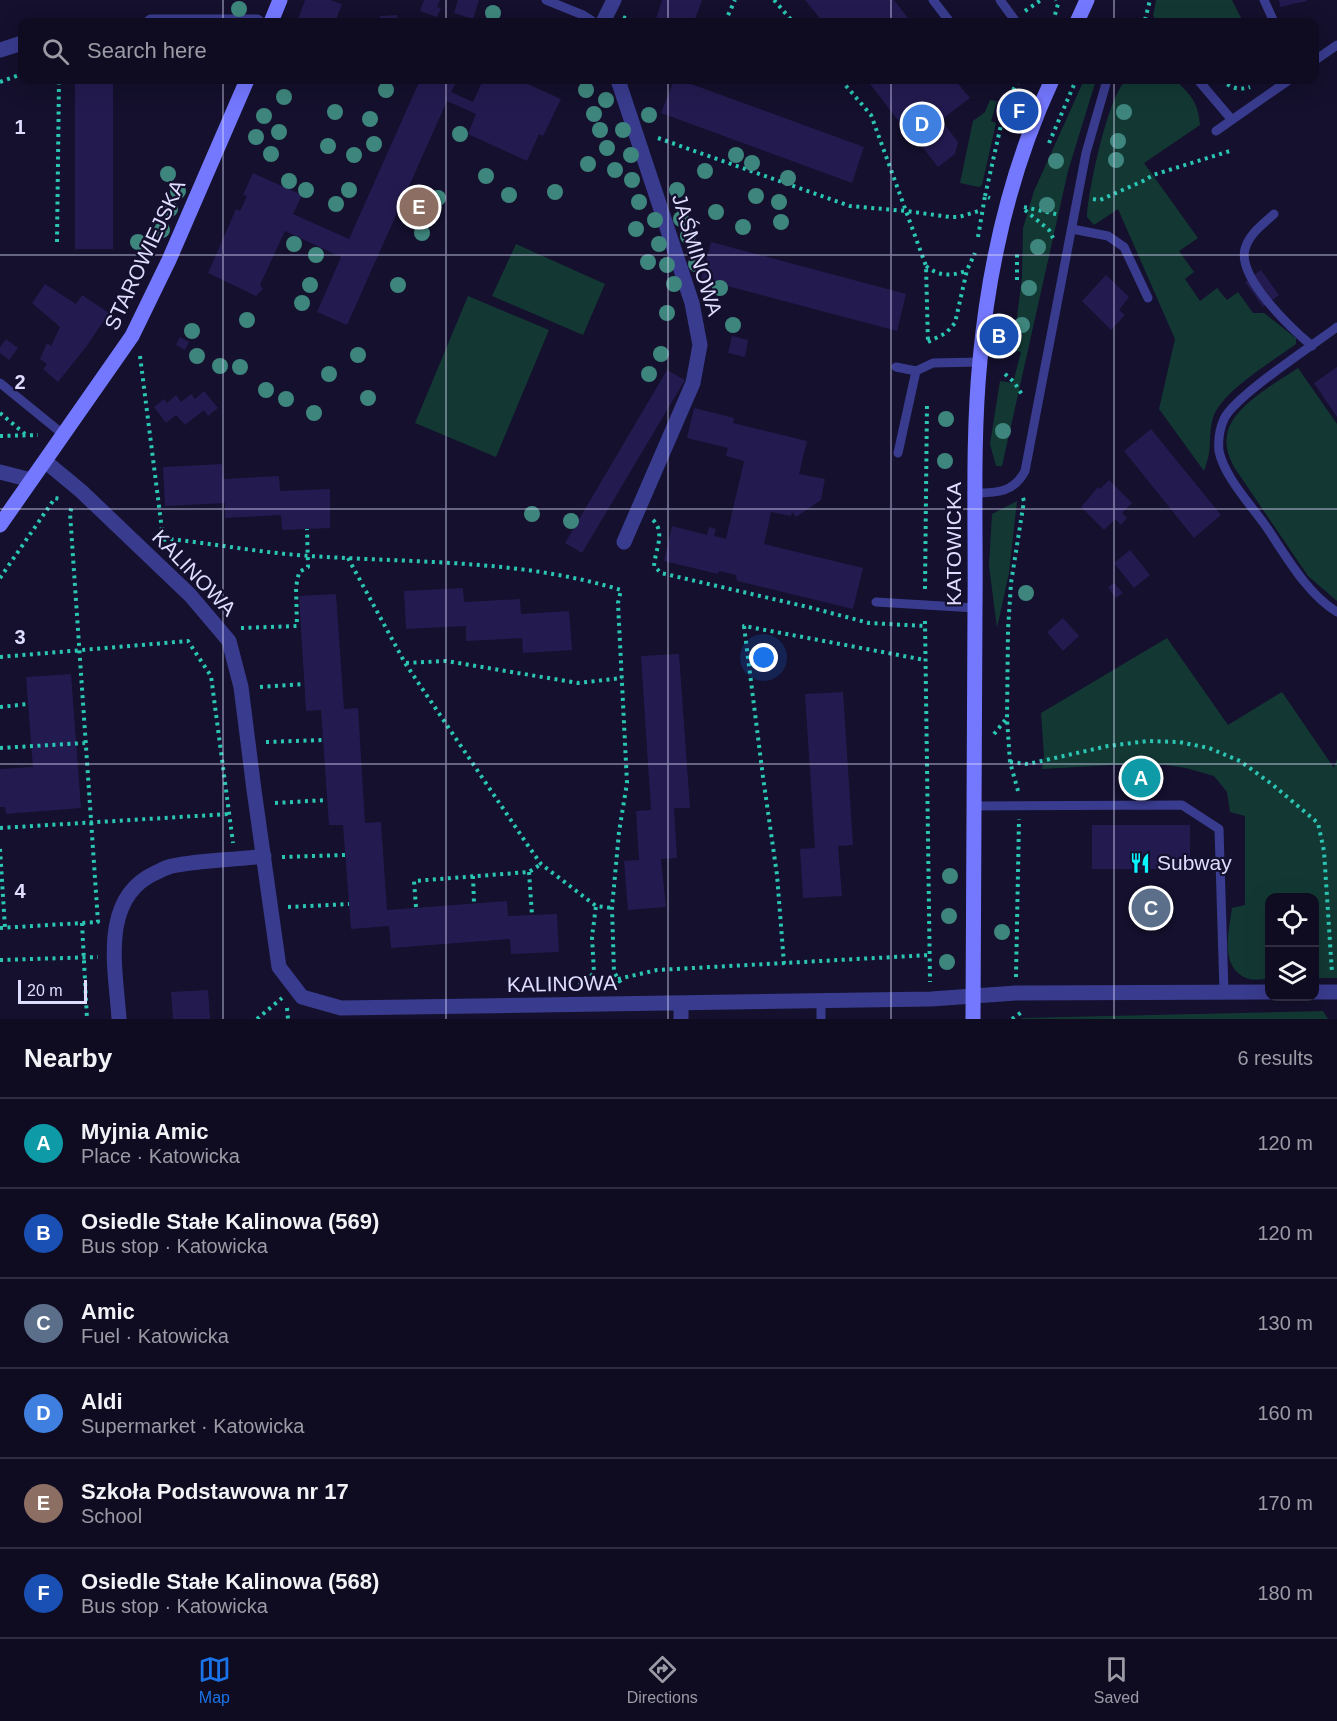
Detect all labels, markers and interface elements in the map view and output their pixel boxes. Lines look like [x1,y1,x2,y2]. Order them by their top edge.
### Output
search box [18,18,1319,84]
icon: search [39,35,72,68]
text: Search here [87,38,207,63]
pin: F [1000,88,1038,134]
pin: D [902,102,942,146]
text: 1 [14,116,26,138]
street label: STAROWIEJSKA [100,176,189,333]
pin: E [400,184,438,230]
street label: JAŚMINOWA [668,191,727,319]
pin: B [980,314,1018,358]
text: 2 [14,371,26,393]
street label: KATOWICKA [942,482,965,606]
street label: KALINOWA [148,525,241,620]
text: 3 [14,626,26,648]
your location [749,643,778,672]
pin: A [1122,756,1160,800]
restaurant icon: Subway [1128,851,1152,875]
place label: Subway [1157,851,1232,874]
text: 4 [14,880,26,902]
pin: C [1132,886,1170,930]
map controls [1265,893,1319,1001]
button: locate [1265,893,1319,947]
button: layers [1265,947,1319,1001]
street label: KALINOWA [507,971,617,996]
scale bar [18,977,87,1004]
text: 20 m [27,982,63,999]
text: Nearby [24,1043,112,1073]
text: 6 results [1237,1047,1313,1069]
text: Myjnia Amic [81,1119,209,1144]
text: A [36,1132,51,1154]
text: 120 m [1257,1132,1313,1154]
text: Place · Katowicka [81,1145,240,1167]
text: Osiedle Stałe Kalinowa (569) [81,1209,379,1234]
text: B [36,1222,51,1244]
text: 120 m [1257,1222,1313,1244]
text: Bus stop · Katowicka [81,1235,268,1257]
text: Amic [81,1299,135,1324]
text: C [36,1312,51,1334]
text: 130 m [1257,1312,1313,1334]
text: Fuel · Katowicka [81,1325,229,1347]
text: Aldi [81,1389,123,1414]
text: D [36,1402,51,1424]
text: 160 m [1257,1402,1313,1424]
text: Supermarket · Katowicka [81,1415,304,1437]
text: Szkoła Podstawowa nr 17 [81,1479,349,1504]
text: E [37,1492,50,1514]
text: 170 m [1257,1492,1313,1514]
text: School [81,1505,142,1527]
text: Osiedle Stałe Kalinowa (568) [81,1569,379,1594]
text: F [37,1582,50,1604]
text: 180 m [1257,1582,1313,1604]
text: Bus stop · Katowicka [81,1595,268,1617]
tab: Map [198,1653,231,1707]
tab: Directions [627,1653,698,1707]
tab: Saved [1094,1653,1139,1707]

